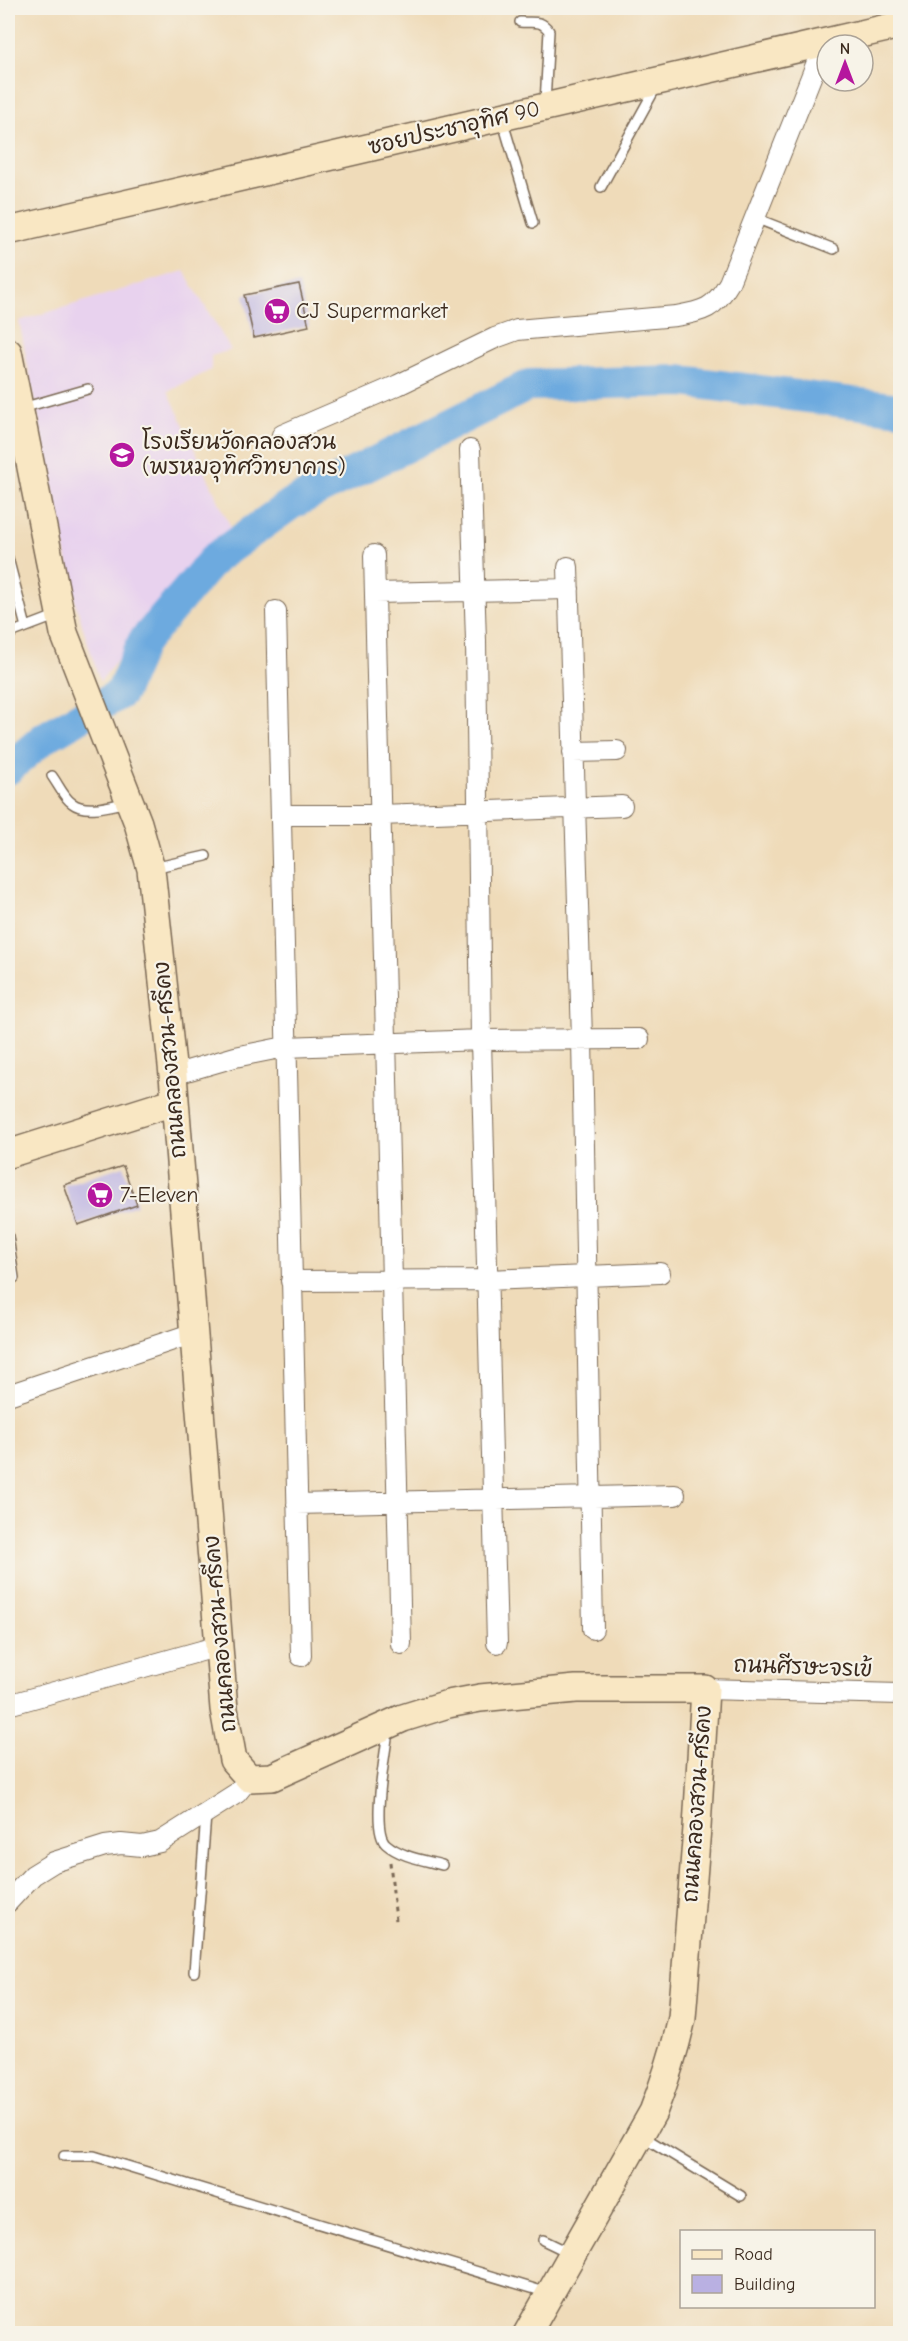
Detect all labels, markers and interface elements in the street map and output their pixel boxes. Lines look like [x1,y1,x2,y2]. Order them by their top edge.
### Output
north arrow [815,33,875,93]
text: N [840,40,850,58]
street label: ซอยประชาอุทิศ 90 [365,95,543,163]
supermarket icon: CJ Supermarket [262,296,292,326]
place label: CJ Supermarket [296,298,448,324]
place label: โรงเรียนวัดคลองสวน (พรหมอุทิศวิทยาคาร) [142,427,346,483]
school or university icon: โรงเรียนวัดคลองสวน (พรหมอุทิศวิทยาคาร) [107,440,137,470]
street label: ถนนคลองสวน-ศรีคง [147,961,192,1160]
supermarket icon: 7-Eleven [85,1180,115,1210]
place label: 7-Eleven [120,1182,199,1208]
street label: ถนนคลองสวน-ศรีคง [197,1535,242,1734]
street label: ถนนศีรษะจรเข้ [733,1650,873,1682]
street label: ถนนคลองสวน-ศรีคง [676,1705,717,1903]
legend [680,2230,875,2308]
text: Road [734,2244,773,2265]
text: Building [734,2274,796,2295]

